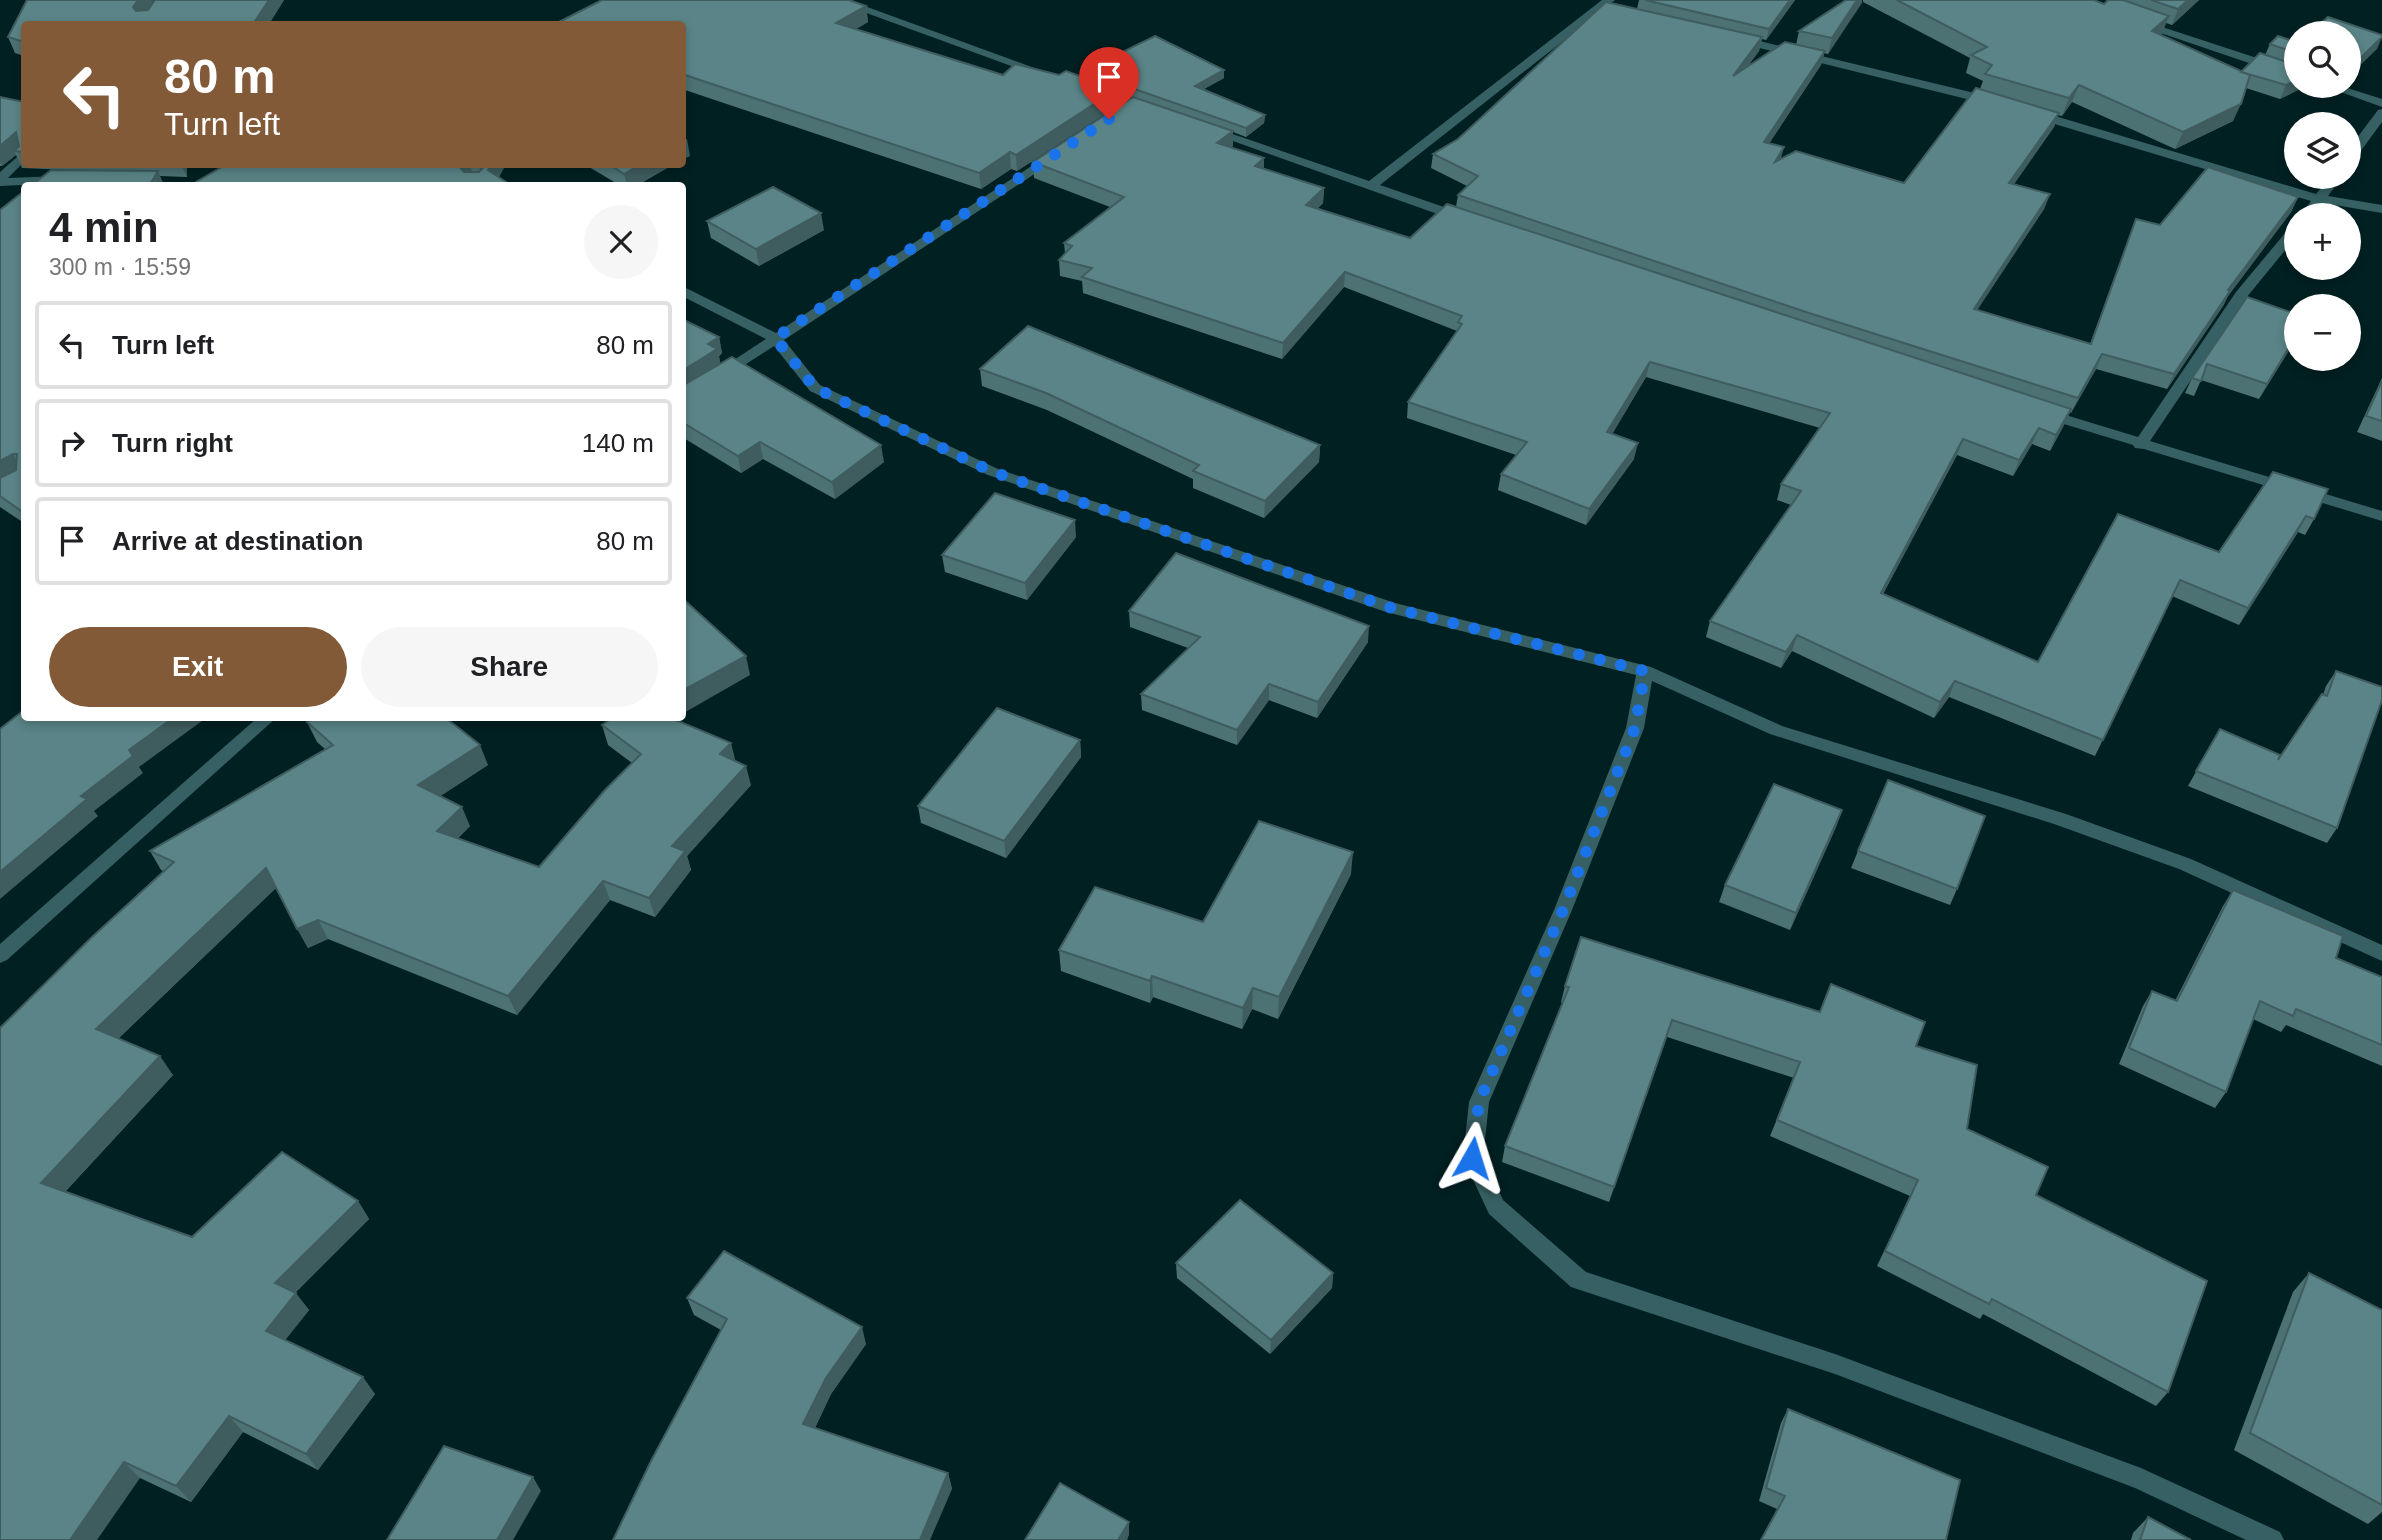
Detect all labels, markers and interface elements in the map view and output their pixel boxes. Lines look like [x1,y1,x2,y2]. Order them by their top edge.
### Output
map controls [2284,21,2361,371]
button: search [2284,21,2361,98]
pin [1079,47,1139,119]
icon: left [49,49,140,140]
text: 80 m [164,49,276,103]
icon: arrive [1090,58,1128,96]
text: Turn left [164,106,280,142]
button: layers [2284,112,2361,189]
button: + [2284,203,2361,280]
text: 4 min [49,204,159,251]
button: close [584,205,658,279]
text: 300 m · 15:59 [49,254,191,280]
button: − [2284,294,2361,371]
icon: left [53,326,91,364]
text: Turn left [112,330,214,360]
text: 80 m [596,330,654,360]
icon: right [53,424,91,462]
text: Turn right [112,428,233,458]
text: 140 m [582,428,654,458]
icon: arrive [53,522,91,560]
text: Arrive at destination [112,526,363,556]
text: 80 m [596,526,654,556]
button: Exit [49,627,347,707]
button: Share [361,627,658,707]
position arrow [1435,1121,1509,1195]

